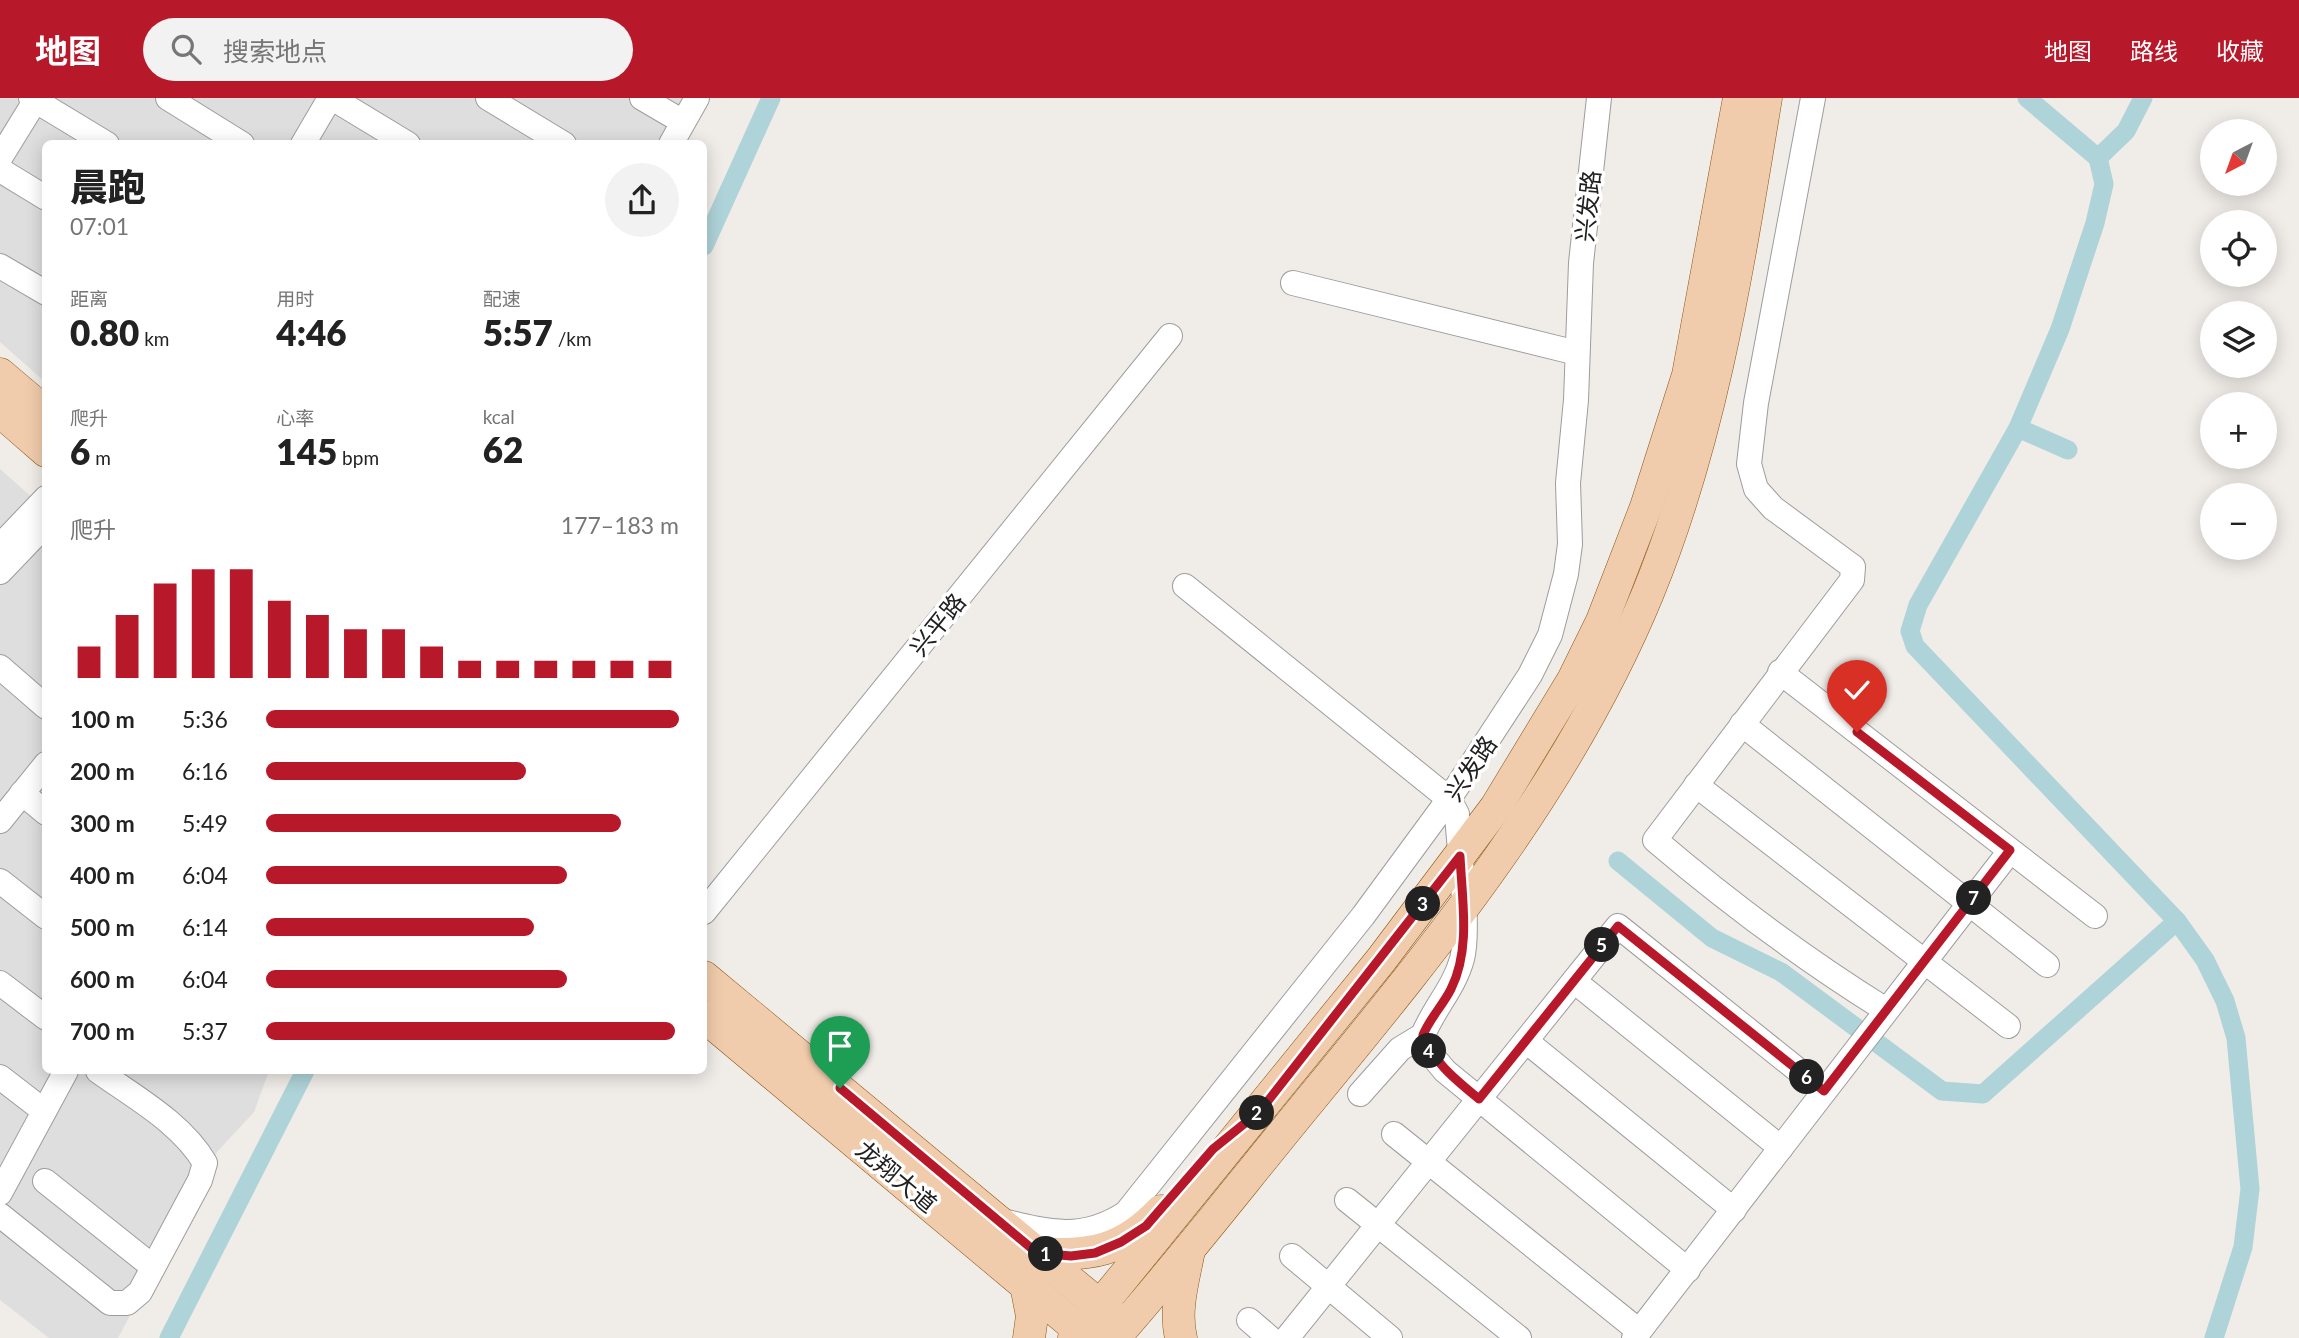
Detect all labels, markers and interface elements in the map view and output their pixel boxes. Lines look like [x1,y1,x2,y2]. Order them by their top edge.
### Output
search box [143,18,633,81]
text: 地图 [35,30,101,70]
icon: search [167,30,205,68]
text: 搜索地点 [223,35,327,67]
text: 地图 [2044,36,2092,65]
text: 路线 [2130,36,2178,65]
text: 收藏 [2216,36,2264,65]
north arrow [2200,119,2277,196]
map controls [2200,119,2277,560]
text: 晨跑 [70,163,146,209]
button: share [605,163,679,237]
street label: 兴发路 [1569,169,1605,243]
button: locate [2200,210,2277,287]
text: 07:01 [70,212,129,240]
text: 距离 [70,287,108,310]
text: 用时 [276,287,314,310]
text: 配速 [483,287,521,310]
button: layers [2200,301,2277,378]
text: 0.80 [70,311,139,353]
text: 4:46 [276,311,347,353]
text: 5:57 [483,311,553,353]
text: km [139,327,169,350]
text: /km [553,327,592,350]
button: + [2200,392,2277,469]
text: kcal [483,405,515,428]
text: 爬升 [70,406,108,429]
text: 心率 [276,406,314,429]
text: 62 [483,428,523,470]
text: 6 [70,430,90,472]
text: 145 [276,430,337,472]
text: m [90,446,111,469]
text: bpm [337,446,379,469]
button: − [2200,483,2277,560]
text: 177–183 m [561,511,679,539]
text: 爬升 [70,515,116,543]
street label: 兴平路 [903,587,971,661]
pin [1827,660,1887,732]
icon: check [1838,671,1876,709]
text: 100 m [70,705,135,733]
text: 5:36 [182,705,228,733]
street label: 兴发路 [1438,730,1502,806]
text: 200 m [70,757,135,785]
text: 6:16 [182,757,228,785]
text: 300 m [70,809,135,837]
text: 5:49 [182,809,228,837]
text: 400 m [70,861,135,889]
text: 6:04 [182,861,228,889]
pin: 7 [1956,880,1992,916]
pin: 3 [1406,886,1440,922]
text: 7 [1968,886,1979,909]
text: 3 [1417,892,1428,915]
text: 500 m [70,913,135,941]
text: 6:14 [182,913,228,941]
pin: 5 [1584,928,1620,962]
text: 5 [1596,933,1607,956]
text: 600 m [70,965,135,993]
text: 6:04 [182,965,228,993]
pin [810,1016,870,1088]
text: 700 m [70,1017,135,1045]
text: 5:37 [182,1017,228,1045]
icon: arrive [821,1027,859,1065]
pin: 4 [1412,1034,1446,1068]
text: 4 [1423,1039,1434,1062]
pin: 6 [1790,1060,1825,1094]
text: 6 [1801,1065,1812,1088]
pin: 2 [1240,1096,1274,1130]
text: 2 [1251,1101,1262,1124]
street label: 龙翔大道 [851,1134,943,1218]
pin: 1 [1028,1236,1064,1272]
text: 1 [1040,1242,1051,1265]

